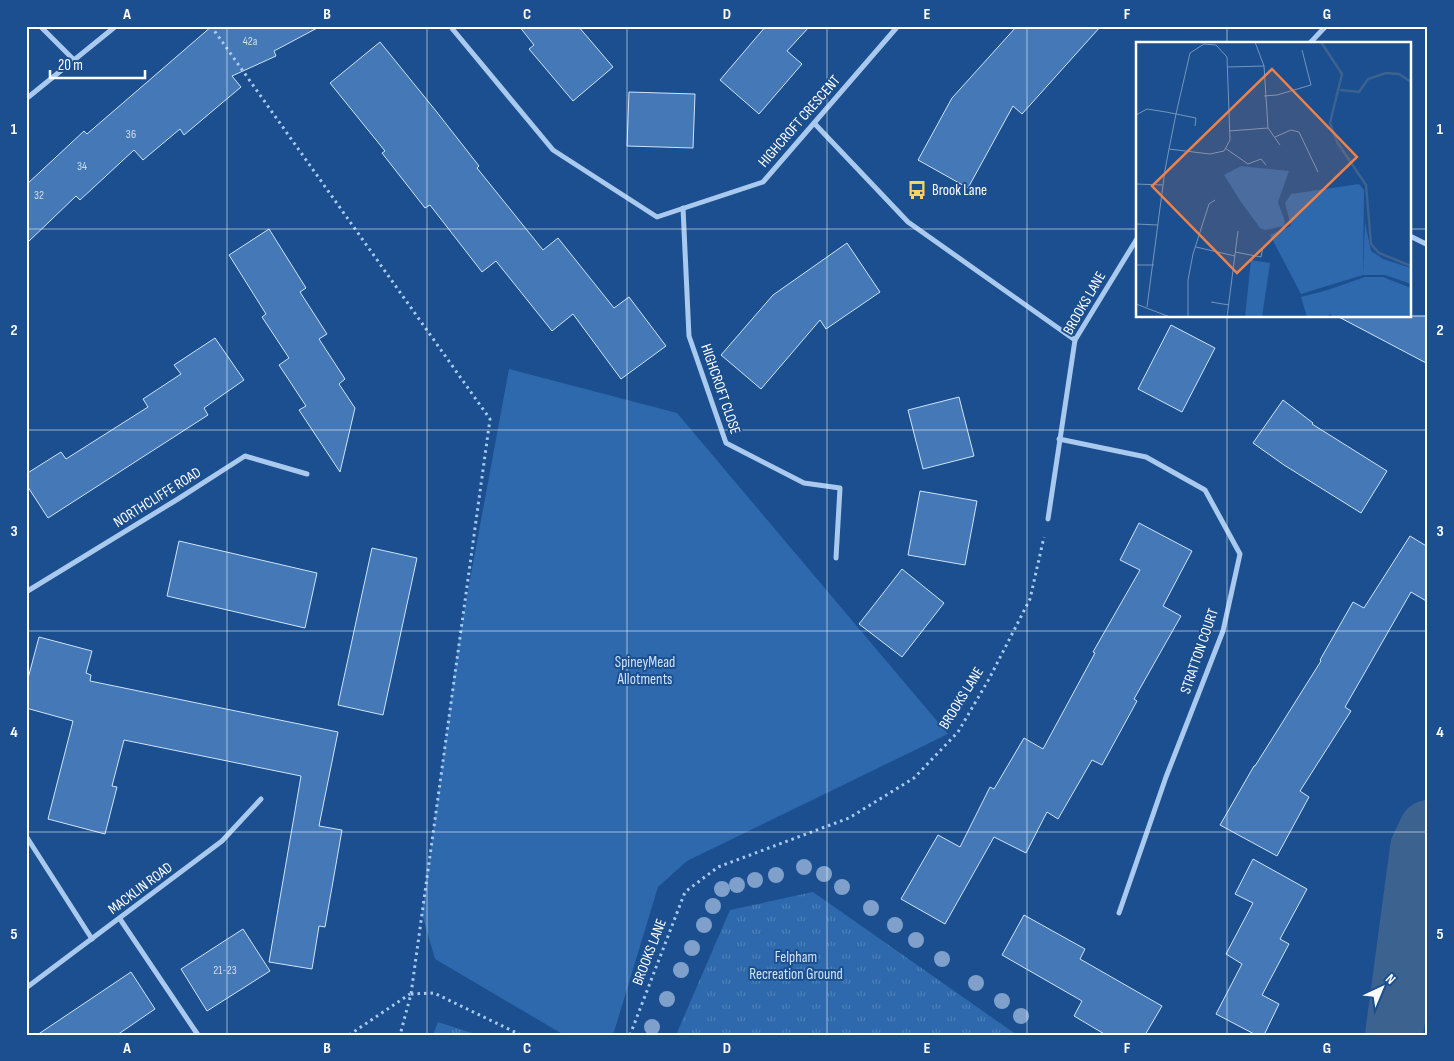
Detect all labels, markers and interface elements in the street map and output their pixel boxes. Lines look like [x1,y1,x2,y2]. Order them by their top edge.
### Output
text: A [122,5,131,24]
text: B [323,5,331,24]
text: C [523,5,531,24]
text: D [723,5,731,24]
text: E [924,5,931,24]
text: F [1124,5,1131,24]
text: G [1323,5,1331,24]
house number: 42a [243,34,258,49]
inset map [1136,42,1412,318]
scale bar [50,48,145,80]
text: 20 m [58,56,83,75]
street label: HIGHCROFT CRESCENT [754,71,844,171]
text: 1 [11,120,18,139]
text: 1 [1437,120,1444,139]
house number: 36 [126,127,136,142]
house number: 34 [77,159,87,174]
bus stop icon: Brook Lane [906,179,928,201]
place label: Brook Lane [932,181,987,200]
house number: 32 [34,188,44,203]
street label: BROOKS LANE [1059,268,1110,338]
text: 2 [10,321,18,340]
text: 2 [1436,321,1444,340]
street label: HIGHCROFT CLOSE [696,342,745,437]
street label: NORTHCLIFFE ROAD [110,463,205,532]
text: 3 [10,522,18,541]
text: 3 [1436,522,1444,541]
street label: STRATTON COURT [1176,606,1223,696]
park label: SpineyMead Allotments [615,653,675,689]
street label: BROOKS LANE [935,664,988,733]
text: 4 [10,723,18,742]
text: 4 [1436,723,1444,742]
street label: MACKLIN ROAD [104,858,176,919]
street label: BROOKS LANE [628,916,671,988]
text: 5 [10,925,18,944]
text: 5 [1436,925,1444,944]
park label: Felpham Recreation Ground [749,948,843,984]
house number: 21-23 [213,963,237,978]
north arrow [1356,964,1406,1014]
text: N [1382,970,1399,988]
text: A [122,1039,131,1058]
text: B [323,1039,331,1058]
text: C [523,1039,531,1058]
text: D [723,1039,731,1058]
text: E [924,1039,931,1058]
text: F [1124,1039,1131,1058]
text: G [1323,1039,1331,1058]

